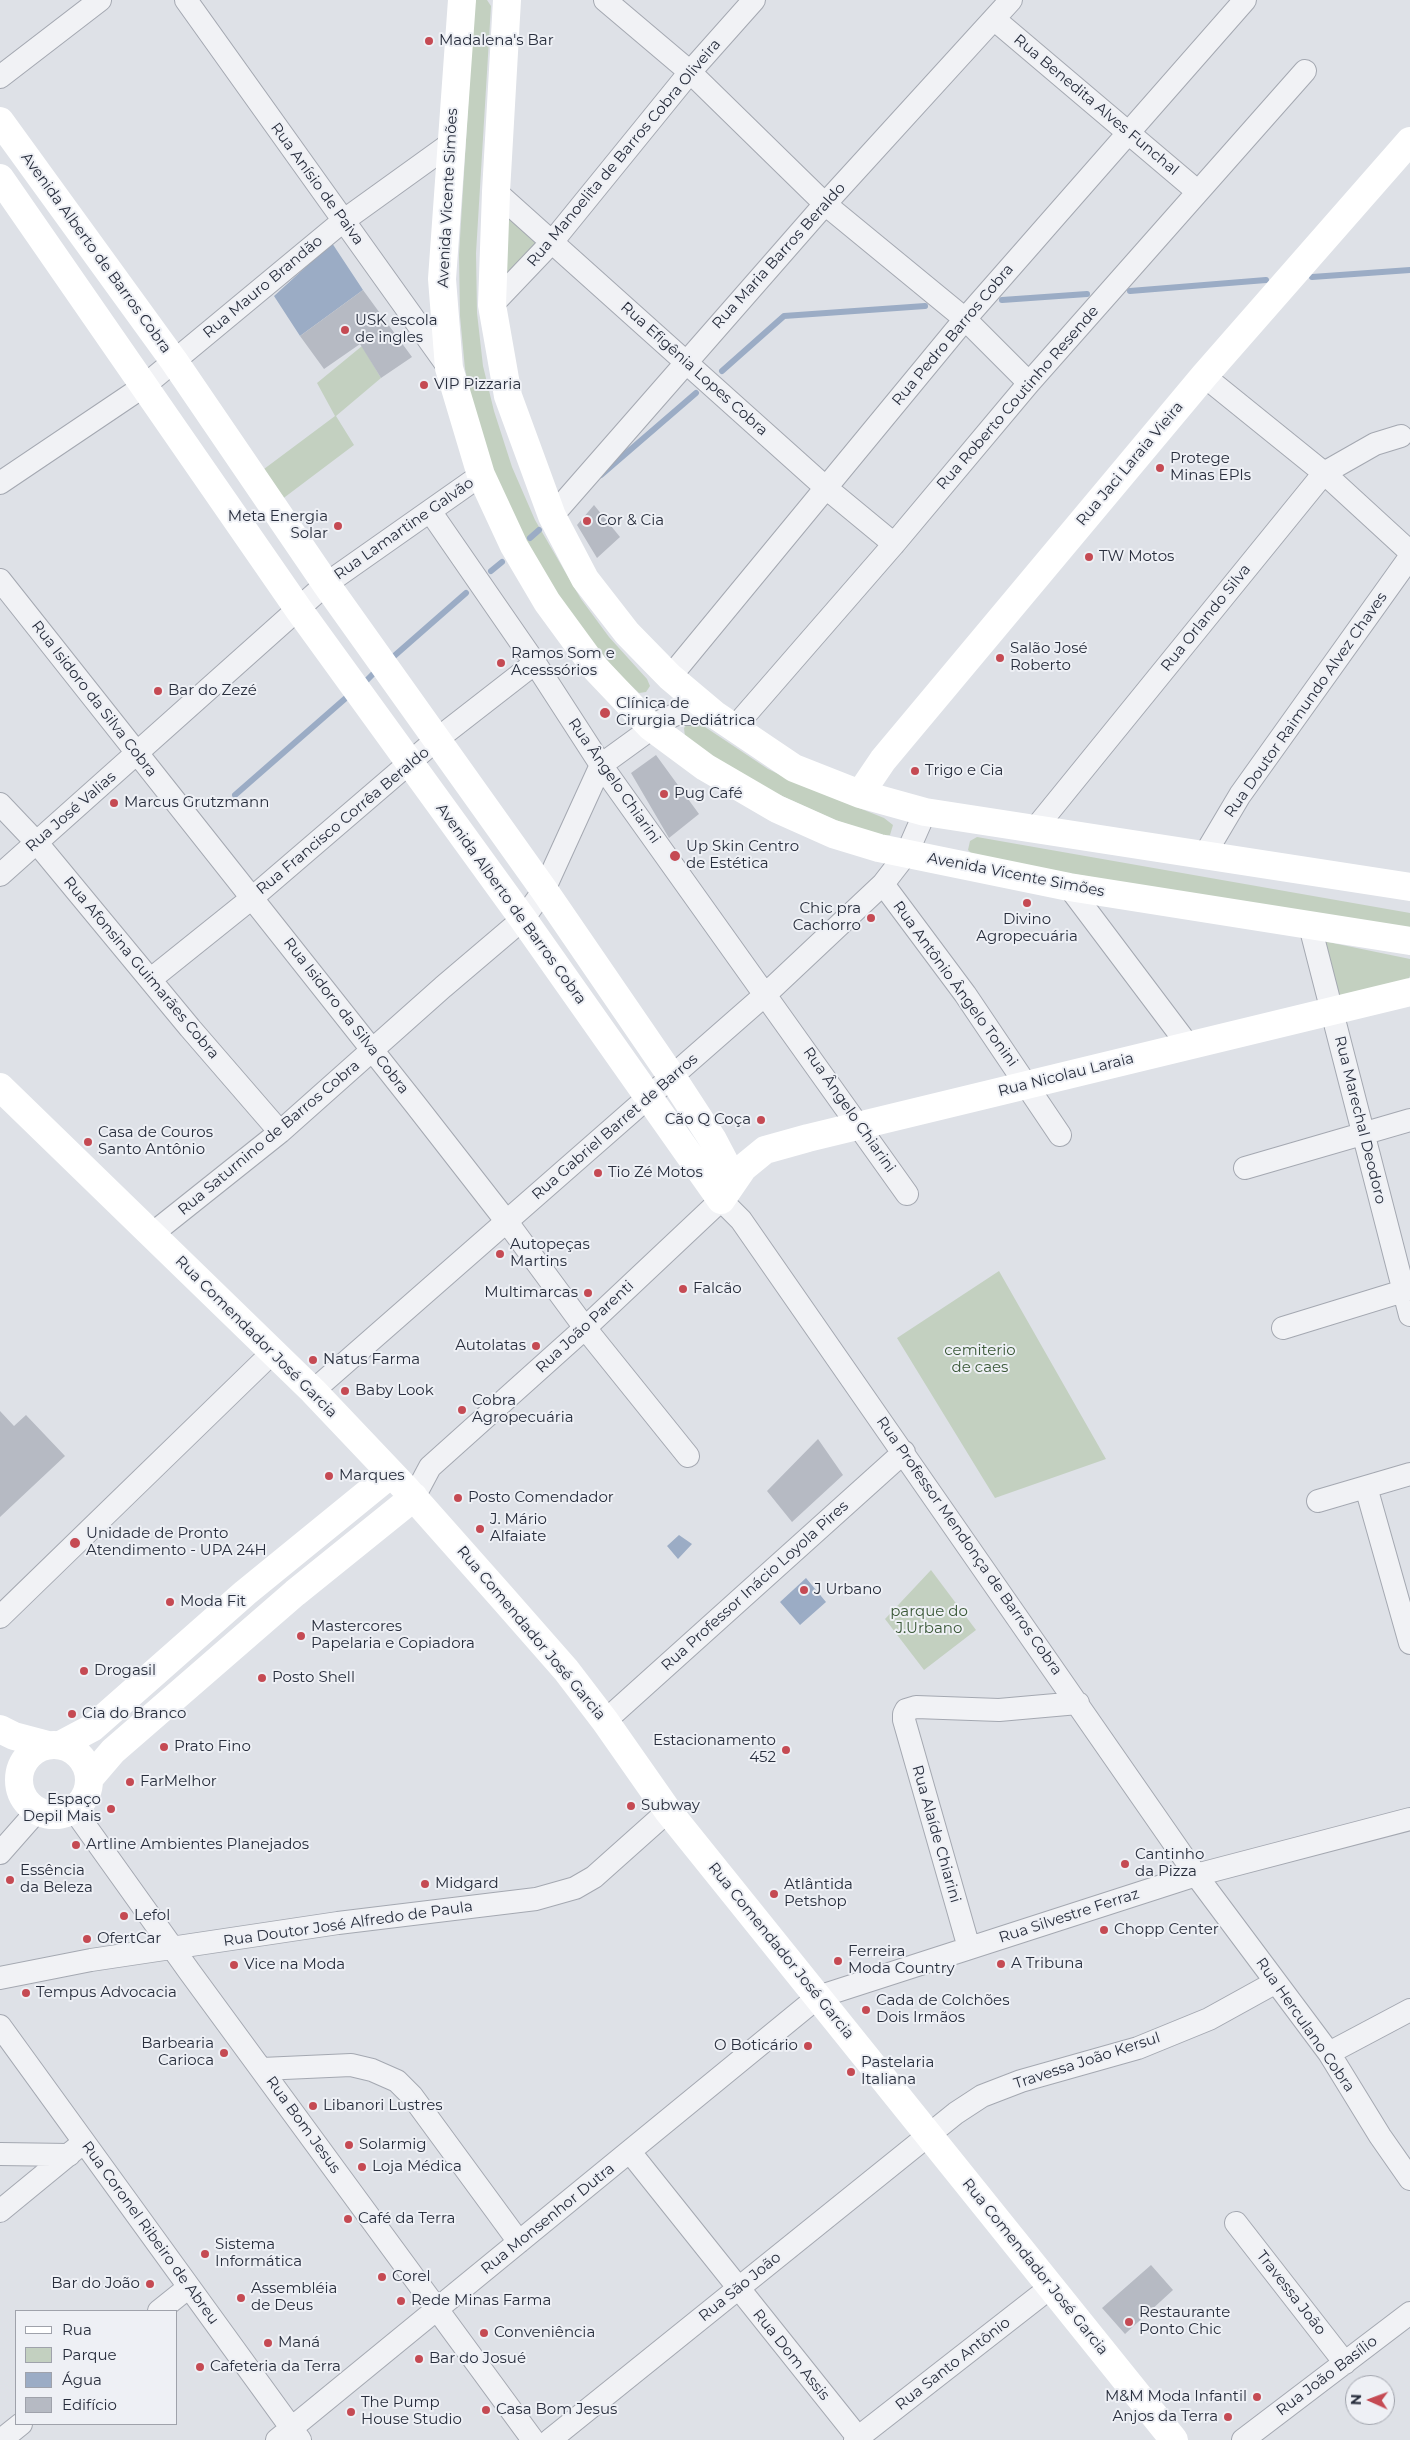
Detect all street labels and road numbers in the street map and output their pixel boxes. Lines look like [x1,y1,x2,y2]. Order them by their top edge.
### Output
street label: Rua Benedita Alves Funchal [1010,31,1182,179]
street label: Rua Manoelita de Barros Cobra Oliveira [523,36,725,270]
street label: Avenida Vicente Simões [434,108,462,288]
street label: Rua Anísio de Paiva [267,119,367,249]
street label: Avenida Alberto de Barros Cobra [17,149,175,357]
street label: Rua Maria Barros Beraldo [709,179,849,333]
street label: Rua Mauro Brandão [200,232,326,342]
street label: Rua Pedro Barros Cobra [888,261,1018,409]
street label: Rua Efigênia Lopes Cobra [617,298,771,440]
street label: Rua Roberto Coutinho Resende [933,302,1103,494]
street label: Rua Jaci Laraia Vieira [1073,398,1187,530]
street label: Rua Lamartine Galvão [331,474,477,584]
street label: Rua Orlando Silva [1157,561,1255,675]
street label: Rua Doutor Raimundo Alvez Chaves [1221,589,1391,821]
street label: Rua Isidoro da Silva Cobra [27,617,161,781]
street label: Rua Ângelo Chiarini [564,715,664,847]
street label: Rua Francisco Corrêa Beraldo [253,743,433,899]
street label: Rua José Valias [22,768,120,856]
street label: Avenida Alberto de Barros Cobra [432,800,590,1008]
street label: Avenida Vicente Simões [926,849,1106,901]
street label: Rua Afonsina Guimarães Cobra [59,873,223,1063]
street label: Rua Antônio Ângelo Tonini [889,898,1021,1070]
street label: Rua Isidoro da Silva Cobra [279,934,413,1098]
street label: Rua Marechal Deodoro [1330,1034,1390,1206]
street label: Rua Ângelo Chiarini [799,1044,899,1176]
street label: Rua Nicolau Laraia [996,1049,1136,1101]
street label: Rua Gabriel Barret de Barros [528,1050,702,1204]
street label: Rua Saturnino de Barros Cobra [175,1057,363,1219]
street label: Rua Comendador José Garcia [171,1252,341,1422]
street label: Rua João Parenti [532,1277,638,1377]
street label: Rua Professor Mendonça de Barros Cobra [872,1413,1066,1679]
street label: Rua Professor Inácio Loyola Pires [658,1497,852,1675]
street label: Rua Comendador José Garcia [453,1542,609,1724]
street label: Rua Alaíde Chiarini [908,1763,964,1905]
street label: Rua Comendador José Garcia [704,1859,858,2043]
street label: Rua Silvestre Ferraz [997,1885,1141,1947]
street label: Rua Doutor José Alfredo de Paula [222,1898,474,1950]
street label: Rua Herculano Cobra [1252,1954,1358,2096]
street label: Travessa João Kersul [1012,2029,1162,2093]
street label: Rua Bom Jesus [262,2073,344,2177]
street label: Rua Coronel Ribeiro de Abreu [77,2138,223,2328]
street label: Rua Monsenhor Dutra [478,2160,618,2278]
street label: Rua Comendador José Garcia [958,2175,1112,2359]
street label: Travessa João [1253,2247,1329,2339]
street label: Rua São João [695,2248,785,2326]
street label: Rua Dom Assis [749,2306,833,2404]
street label: Rua Santo Antônio [892,2314,1014,2414]
street label: Rua João Basílio [1273,2332,1381,2420]

